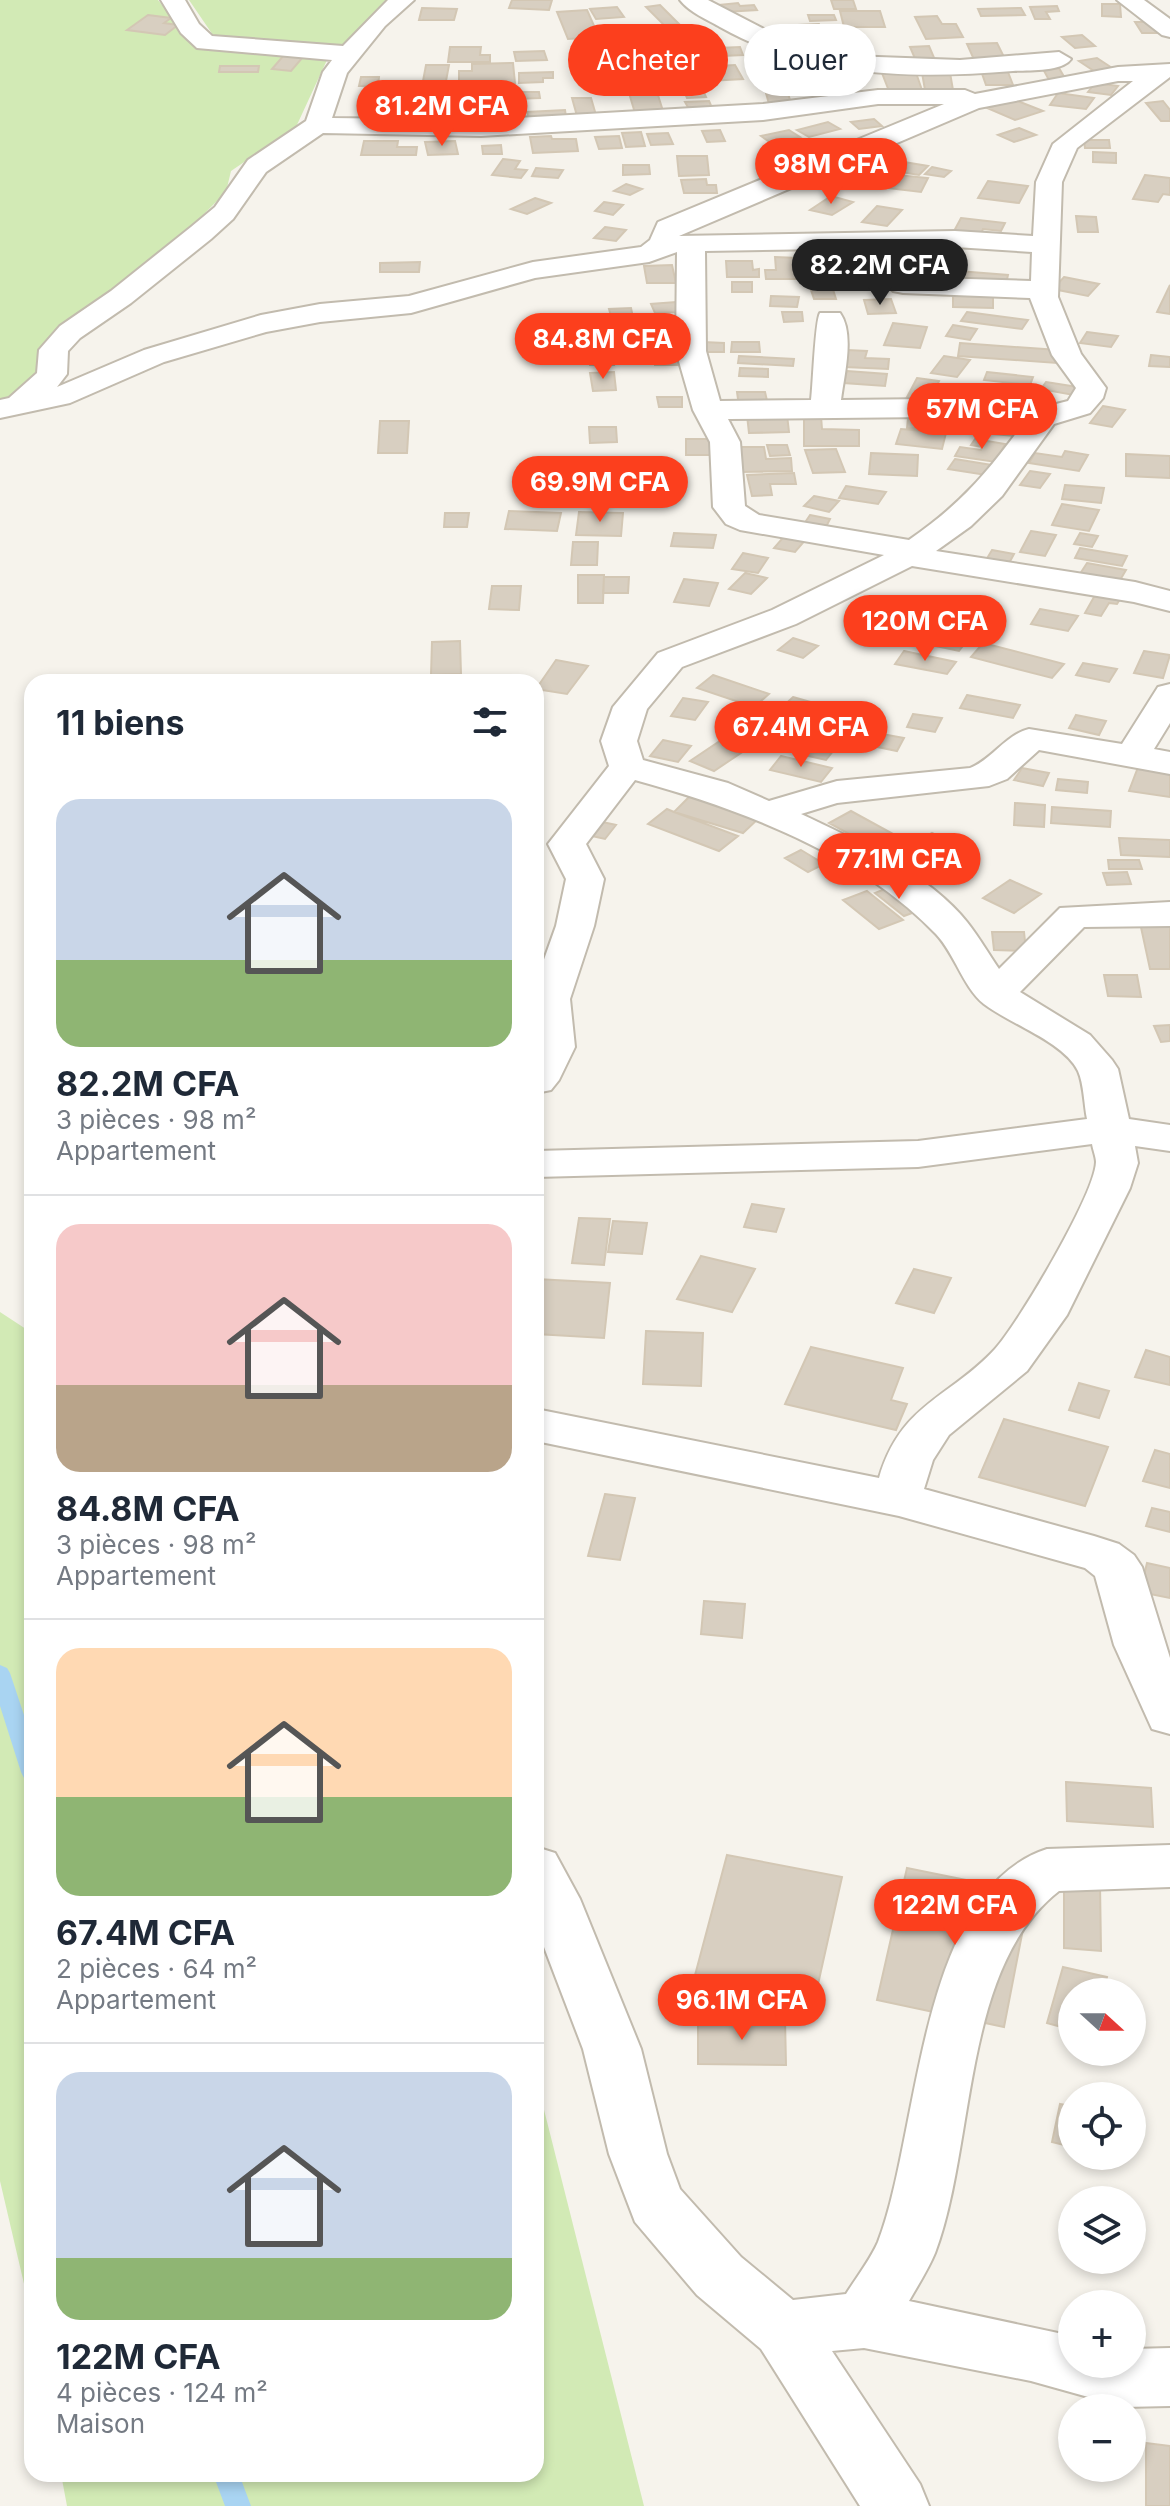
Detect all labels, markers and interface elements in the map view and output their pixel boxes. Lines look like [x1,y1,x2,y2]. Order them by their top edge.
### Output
chip: Acheter [568,24,728,96]
chip: Louer [744,24,876,96]
pin: 81.2M CFA [350,80,534,148]
text: 81.2M CFA [374,90,510,121]
pin: 98M CFA [757,138,905,206]
text: 98M CFA [773,148,889,179]
pin: 82.2M CFA [788,239,972,307]
text: 82.2M CFA [810,249,950,280]
pin: 84.8M CFA [511,313,695,381]
text: 84.8M CFA [533,323,673,354]
pin: 57M CFA [908,383,1056,451]
text: 57M CFA [925,393,1039,424]
pin: 69.9M CFA [508,456,692,524]
text: 69.9M CFA [530,466,670,497]
pin: 120M CFA [842,595,1008,663]
text: 120M CFA [861,605,989,636]
icon: filters [468,700,512,744]
pin: 67.4M CFA [709,701,893,769]
text: 11 biens [56,702,184,743]
text: 67.4M CFA [733,711,869,742]
pin: 77.1M CFA [807,833,991,901]
text: 77.1M CFA [836,843,962,874]
icon: home [212,851,356,995]
text: 82.2M CFA [56,1063,239,1104]
text: 3 pièces · 98 m² [56,1104,256,1135]
text: Appartement [56,1135,216,1166]
icon: home [212,1276,356,1420]
text: 84.8M CFA [56,1488,240,1529]
text: 3 pièces · 98 m² [56,1529,256,1560]
text: Appartement [56,1560,216,1591]
icon: home [212,1700,356,1844]
pin: 122M CFA [872,1879,1038,1947]
text: 122M CFA [892,1889,1018,1920]
text: 67.4M CFA [56,1912,235,1953]
text: 2 pièces · 64 m² [56,1953,257,1984]
pin: 96.1M CFA [650,1974,834,2042]
north arrow [1058,1978,1146,2066]
map controls [1058,1978,1146,2482]
text: Appartement [56,1984,216,2015]
text: 96.1M CFA [676,1984,808,2015]
button: locate [1058,2082,1146,2170]
icon: home [212,2124,356,2268]
button: layers [1058,2186,1146,2274]
button: + [1058,2290,1146,2378]
text: 122M CFA [56,2336,221,2377]
text: 4 pièces · 124 m² [56,2377,268,2408]
button: − [1058,2394,1146,2482]
text: Maison [56,2408,145,2439]

